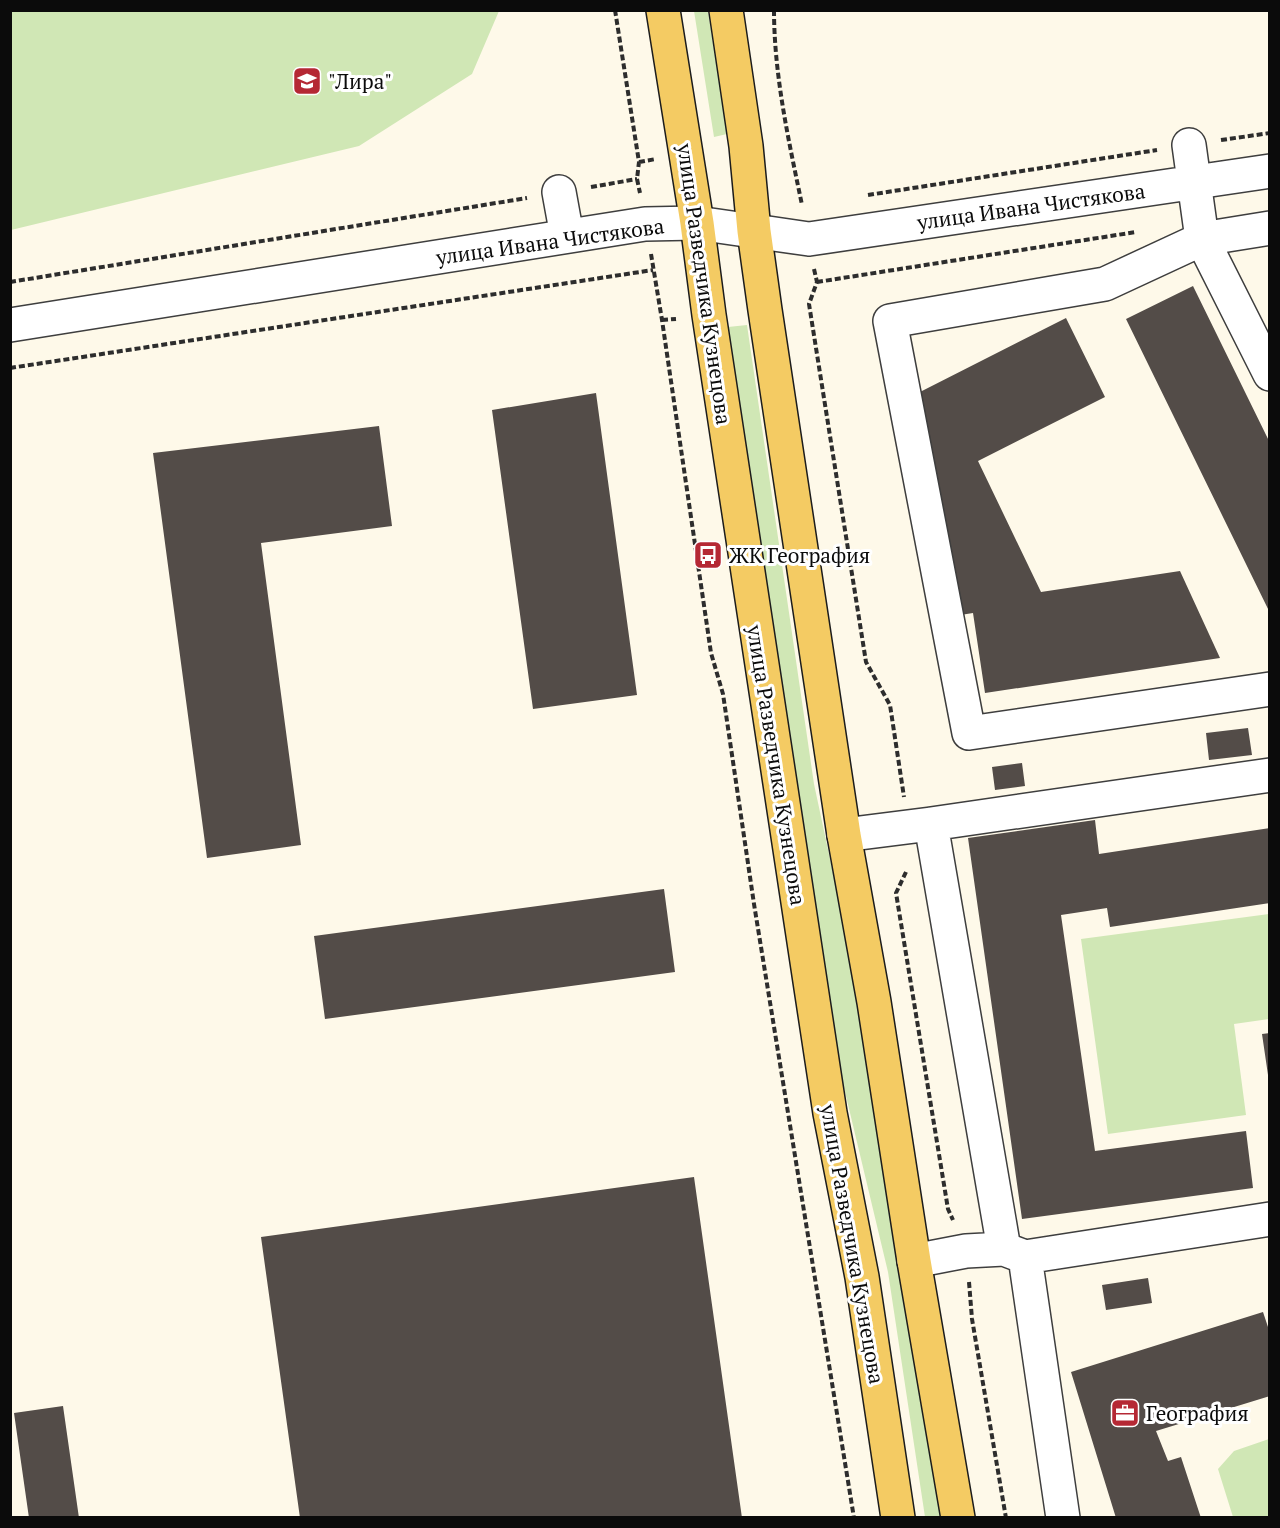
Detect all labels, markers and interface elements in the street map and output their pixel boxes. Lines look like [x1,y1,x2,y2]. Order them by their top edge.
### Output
school or university icon: "Лира" [291,65,323,97]
place label: "Лира" [328,67,392,95]
street label: улица Разведчика Кузнецова [671,141,739,427]
street label: улица Ивана Чистякова [914,176,1147,236]
street label: улица Ивана Чистякова [433,211,666,271]
bus stop icon: ЖК География [692,539,724,571]
place label: ЖК География [729,541,870,569]
street label: улица Разведчика Кузнецова [741,622,813,908]
street label: улица Разведчика Кузнецова [814,1101,891,1386]
office icon: География [1109,1397,1141,1429]
place label: География [1146,1399,1249,1427]

